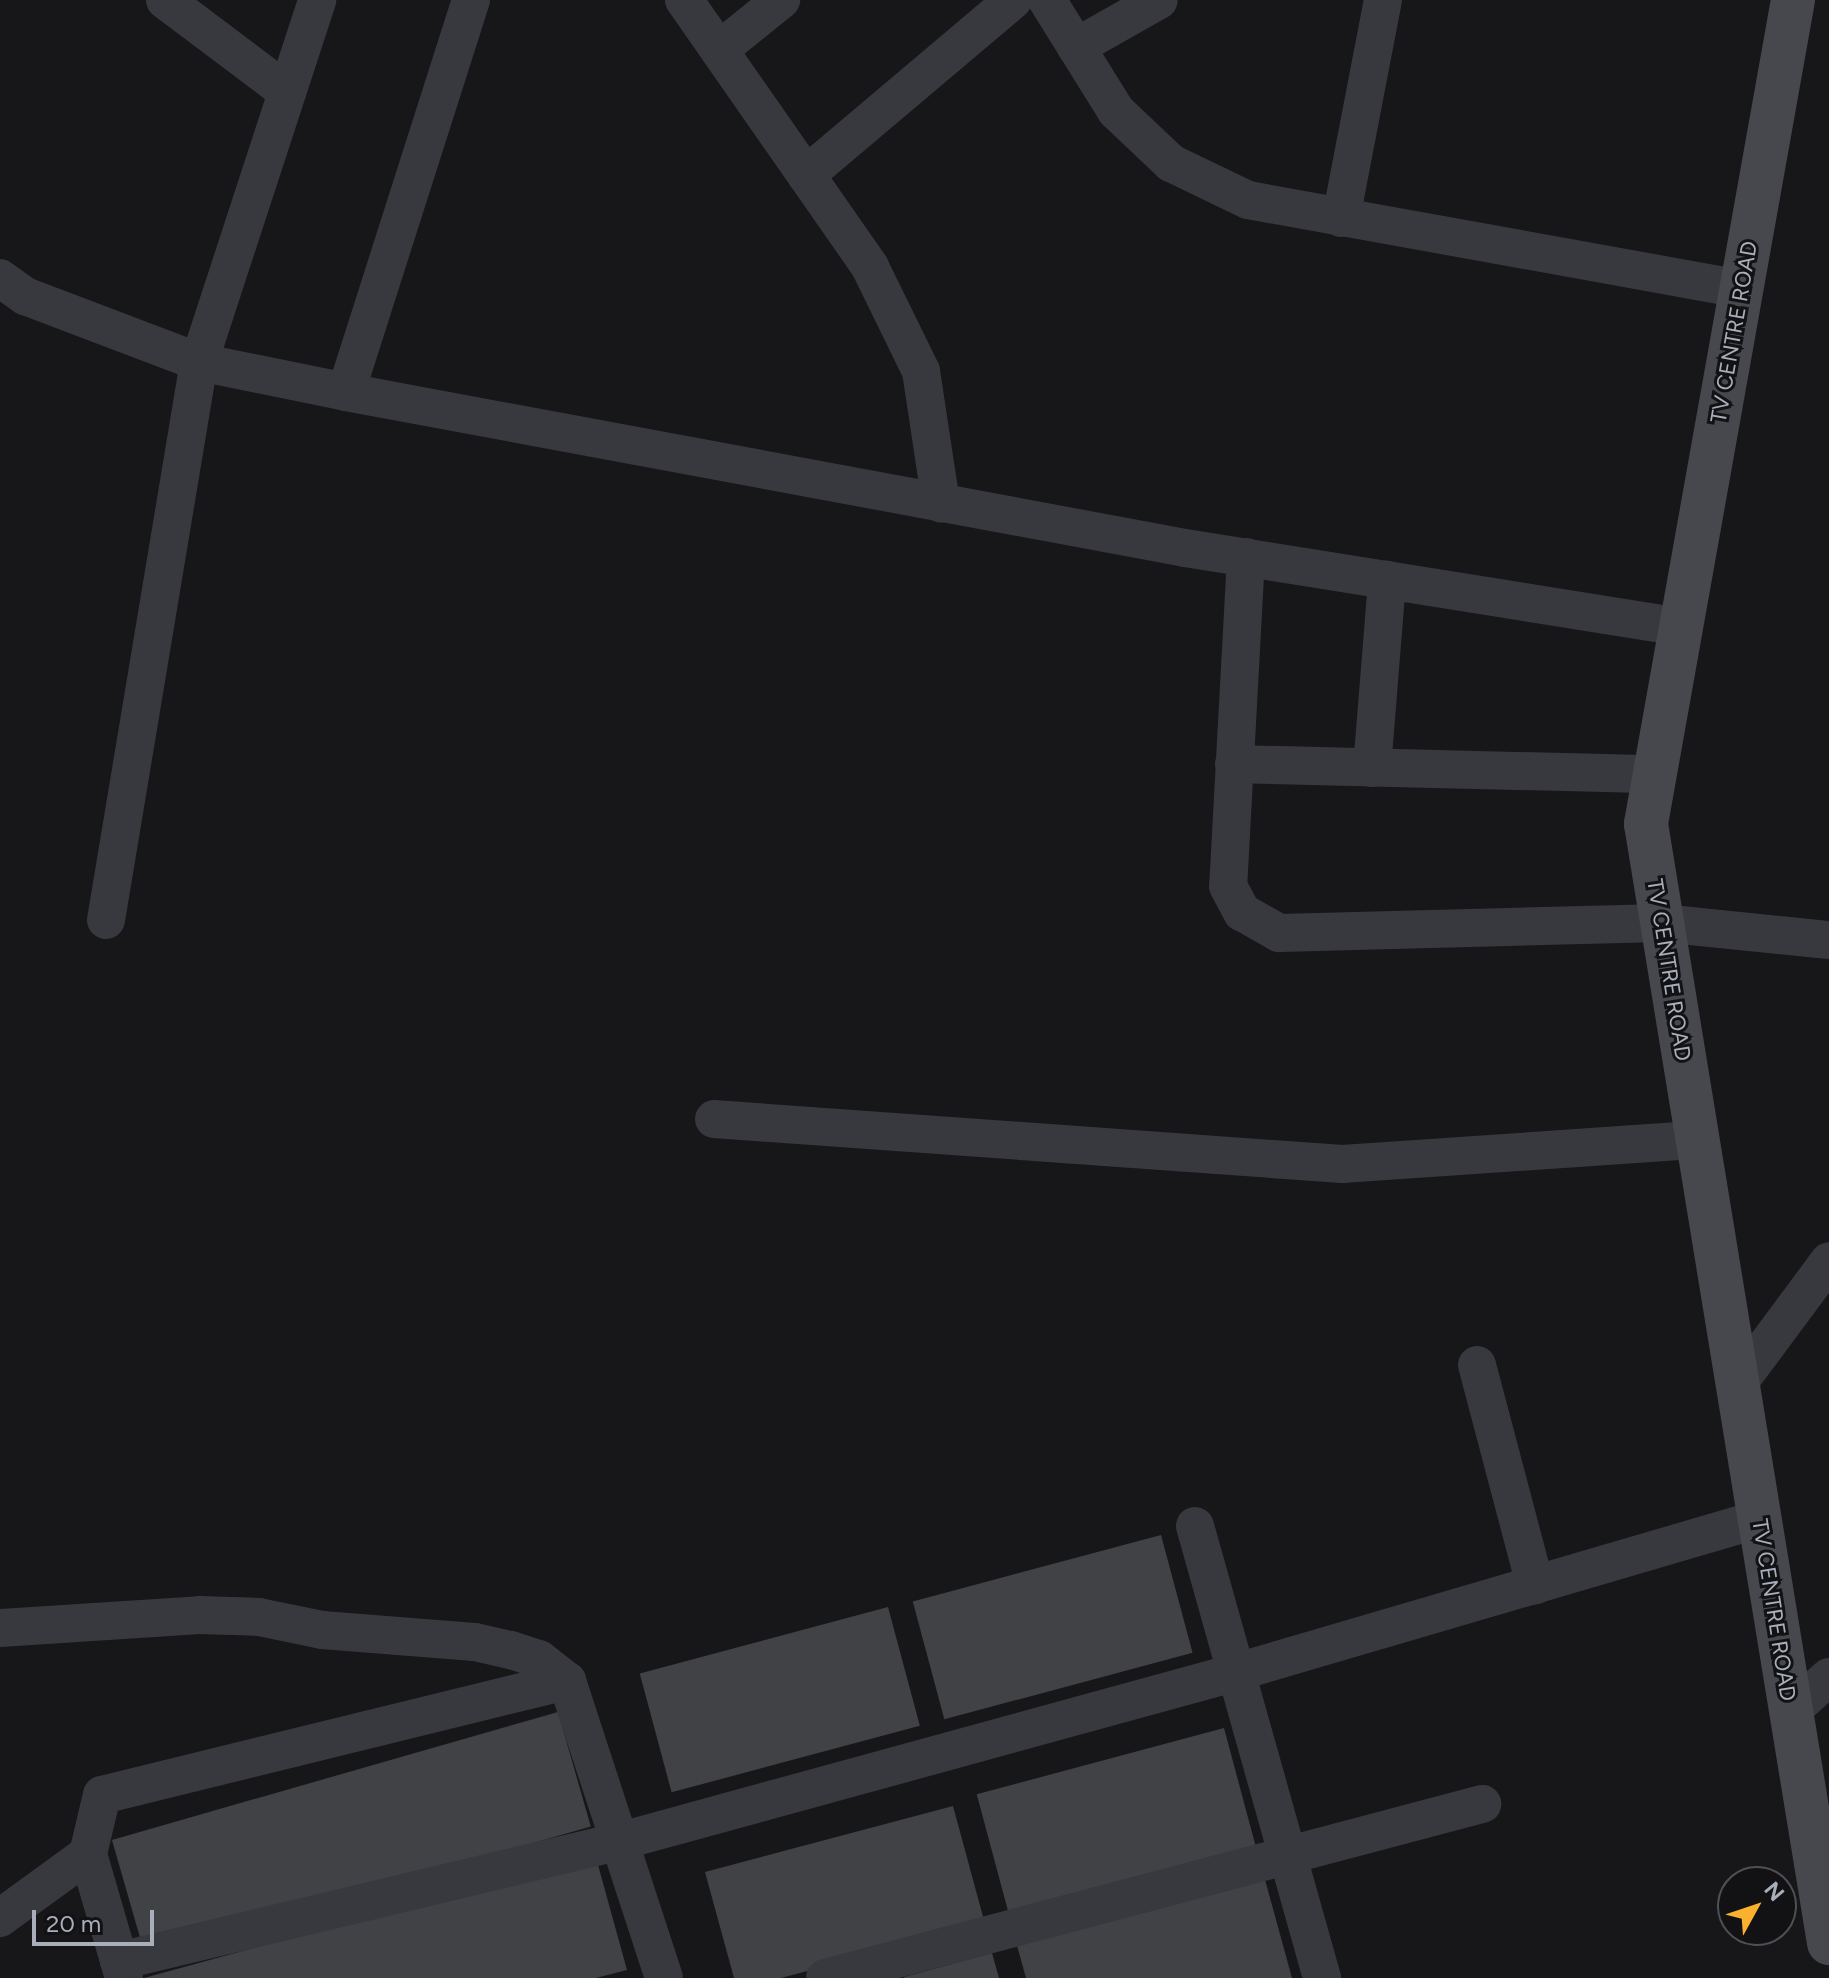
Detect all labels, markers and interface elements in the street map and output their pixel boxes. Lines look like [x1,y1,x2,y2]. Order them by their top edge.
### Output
street label: TV CENTRE ROAD [1705,239,1763,425]
street label: TV CENTRE ROAD [1642,877,1696,1063]
street label: TV CENTRE ROAD [1747,1517,1801,1703]
north arrow [1717,1866,1797,1946]
text: N [1758,1876,1790,1907]
scale bar [36,1894,158,1944]
text: 20 m [46,1909,101,1938]

